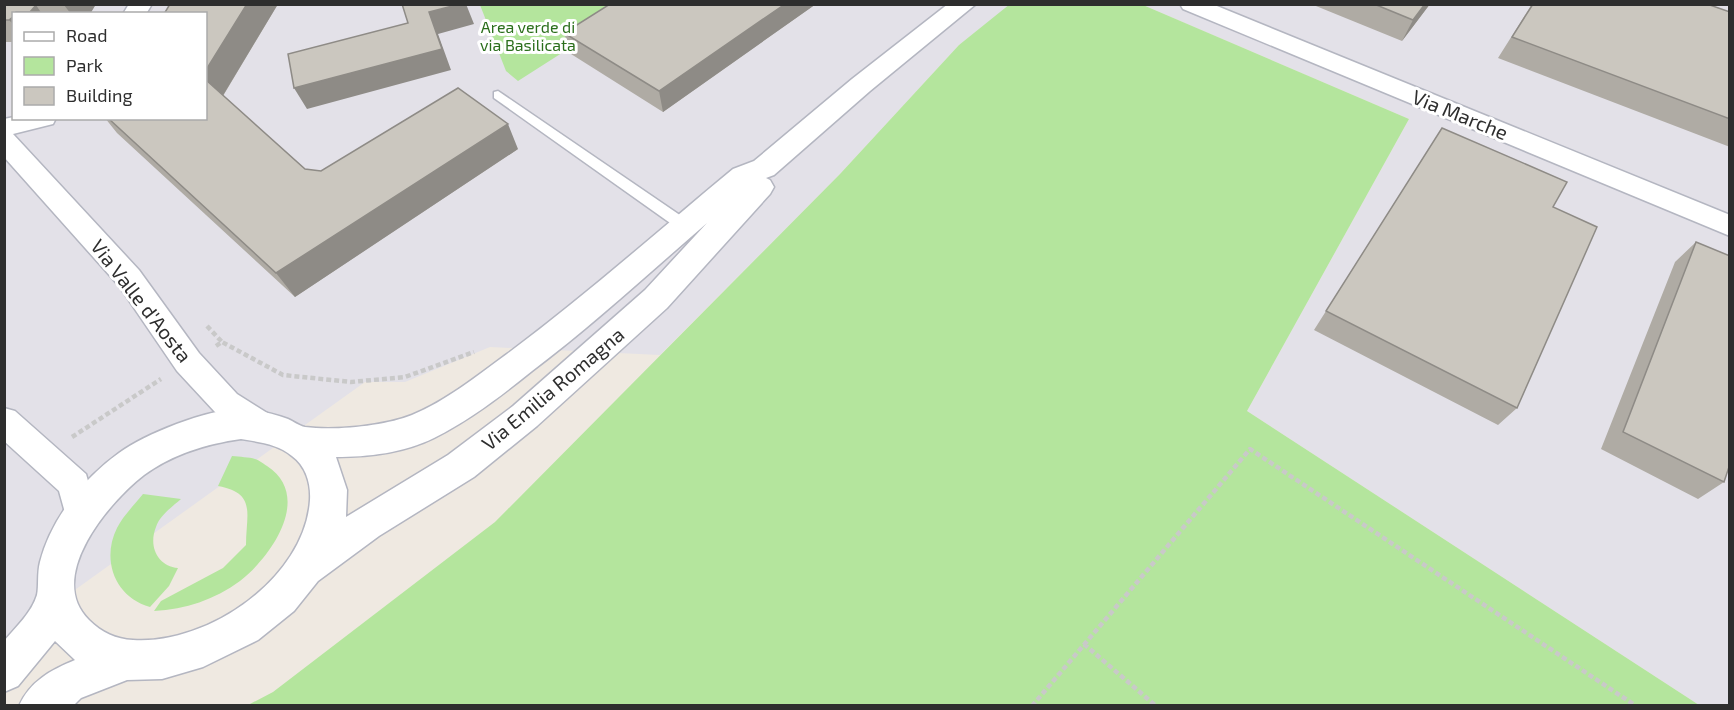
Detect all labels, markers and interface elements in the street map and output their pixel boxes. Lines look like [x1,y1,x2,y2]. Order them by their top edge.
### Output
legend [12,12,207,120]
park label: Area verde di via Basilicata [480,17,576,54]
text: Road [66,24,107,46]
text: Park [66,54,103,76]
text: Building [66,84,133,106]
street label: Via Marche [1409,84,1512,144]
street label: Via Valle d'Aosta [86,234,197,367]
street label: Via Emilia Romagna [476,322,628,455]

